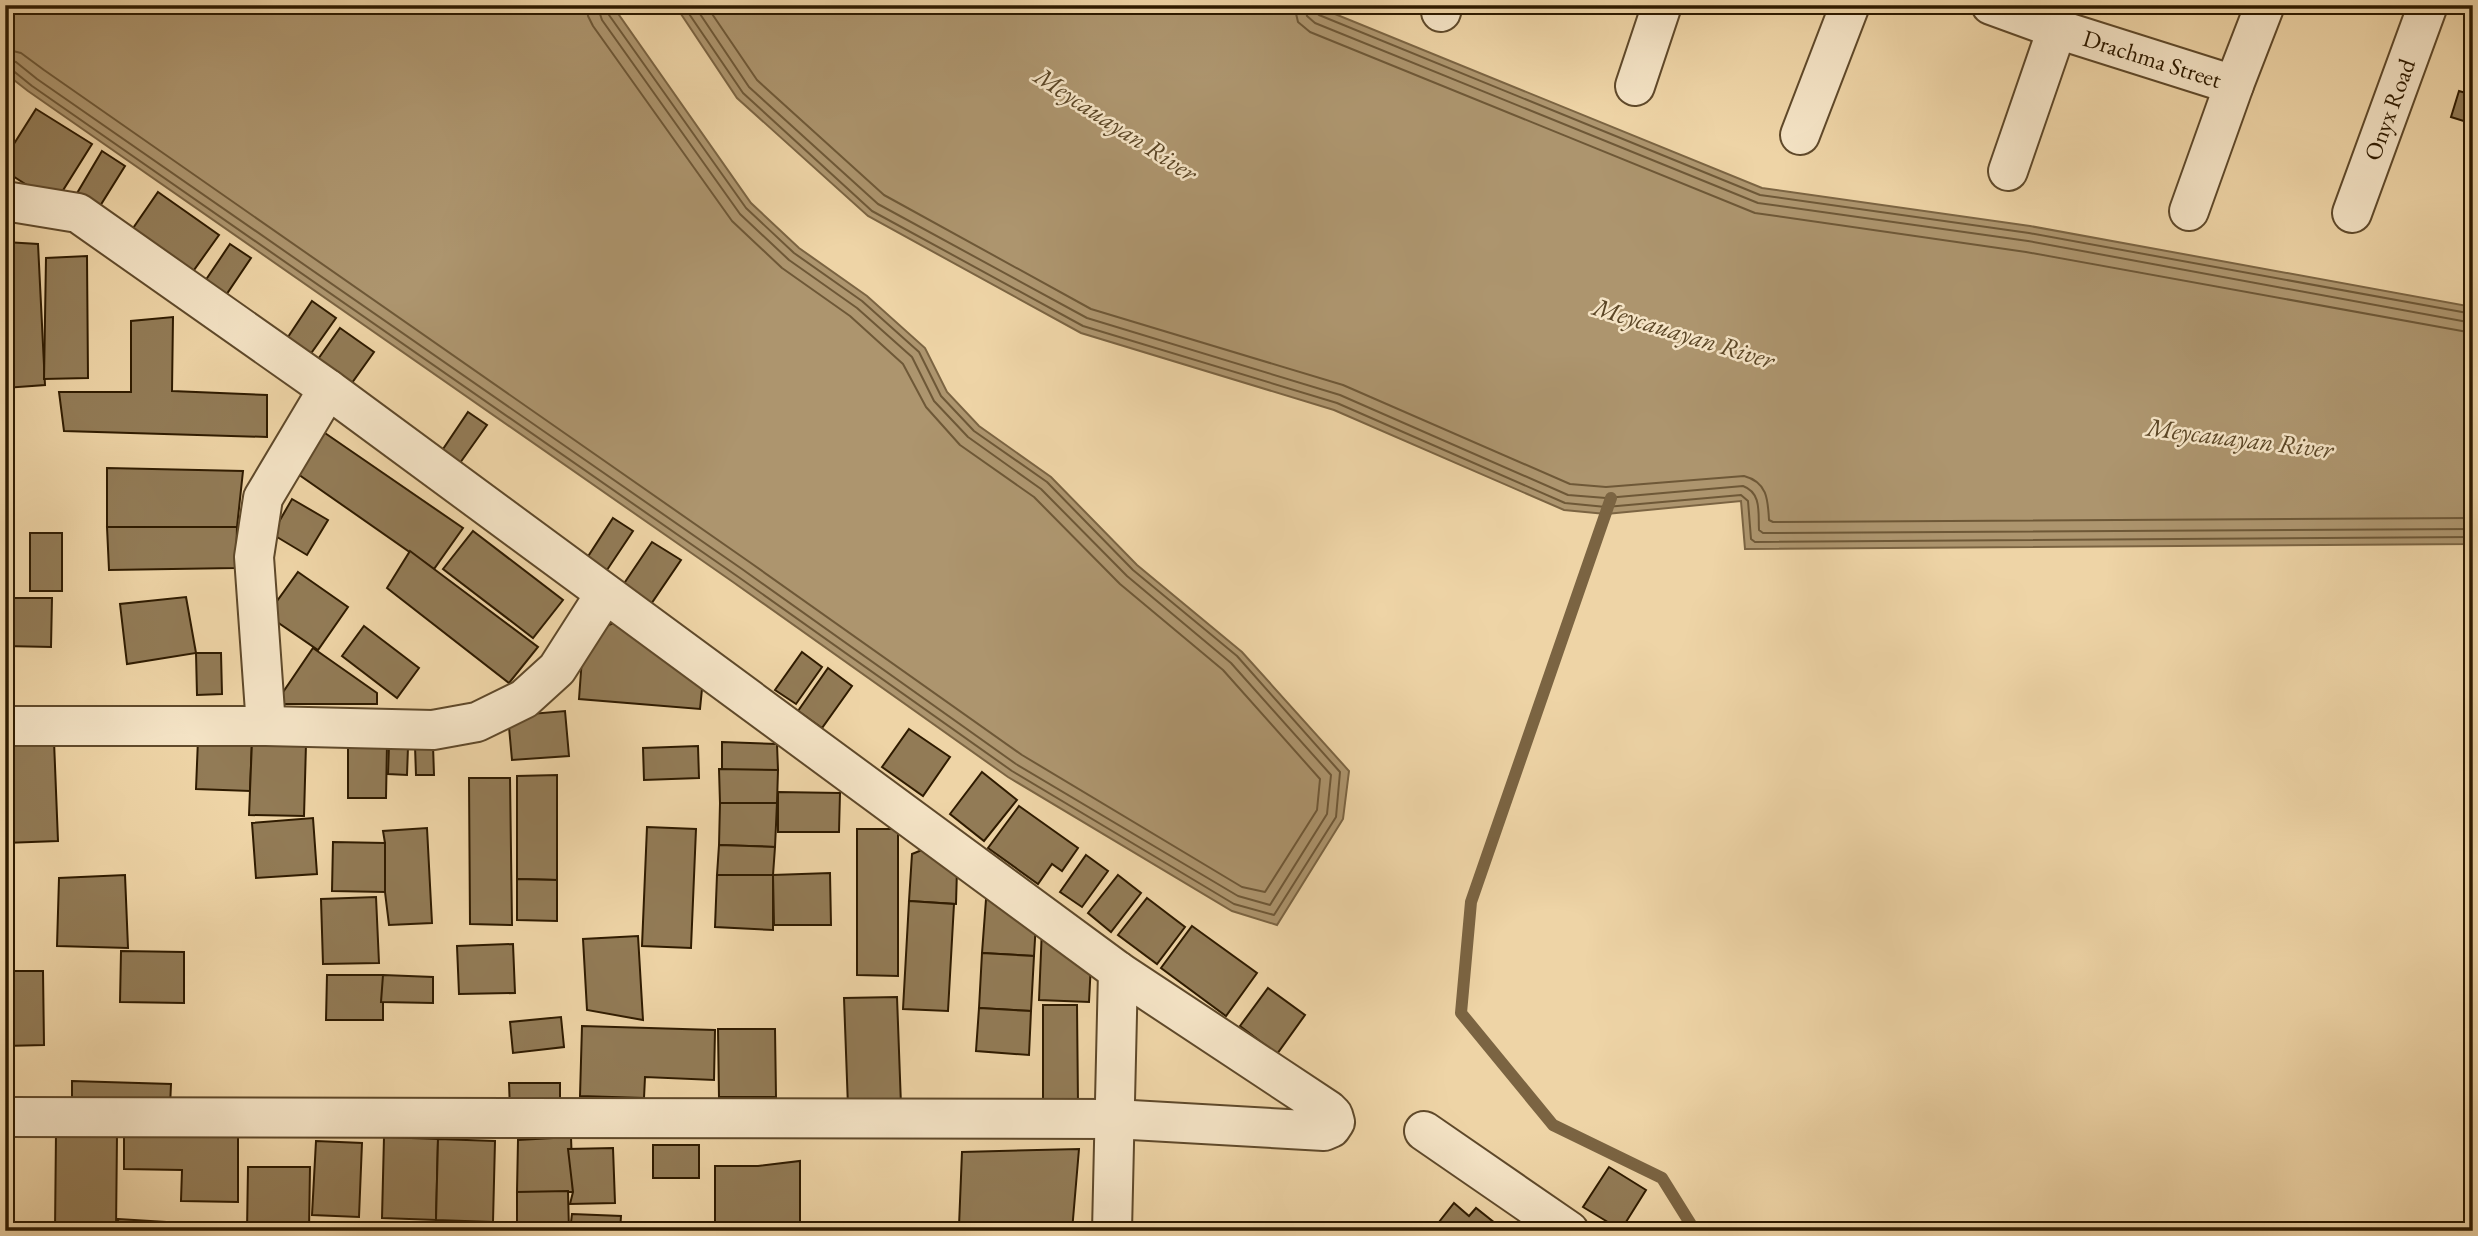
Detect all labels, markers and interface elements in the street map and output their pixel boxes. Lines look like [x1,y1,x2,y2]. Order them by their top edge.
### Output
street label: Drachma Street [2079,22,2226,95]
street label: Onyx Road [2357,54,2422,165]
water label: Meycauayan River [1026,58,1205,190]
water label: Meycauayan River [1587,289,1780,377]
water label: Meycauayan River [2143,409,2336,466]

